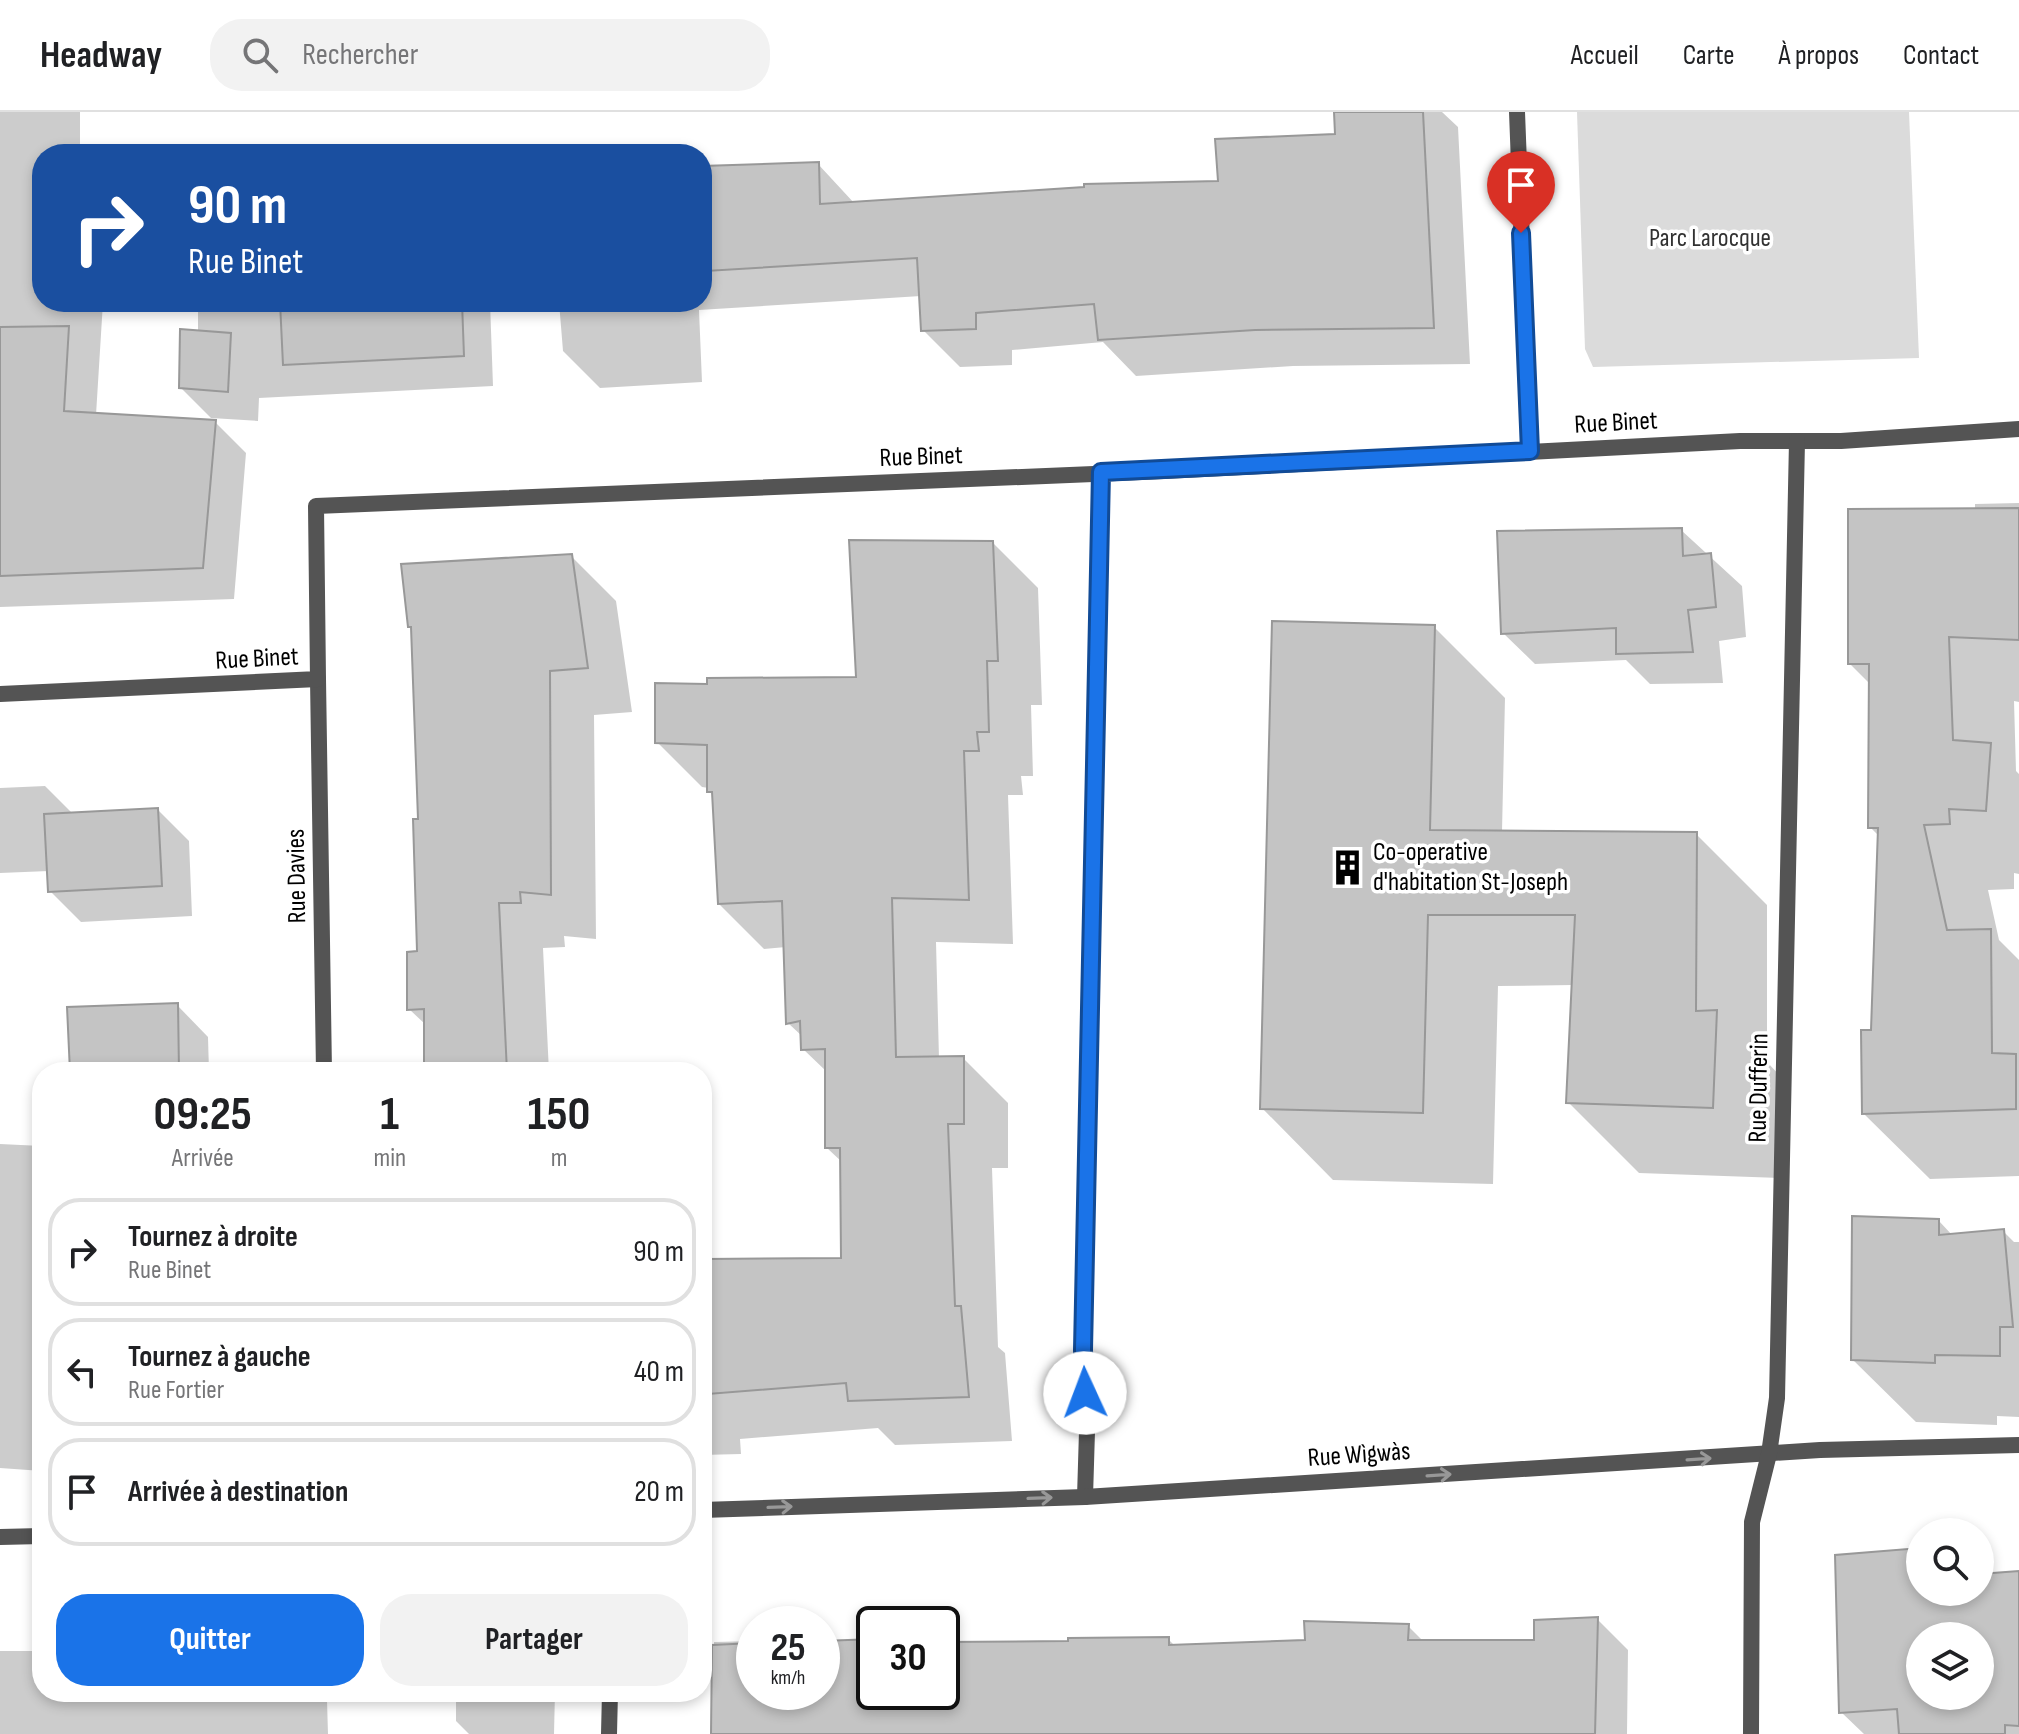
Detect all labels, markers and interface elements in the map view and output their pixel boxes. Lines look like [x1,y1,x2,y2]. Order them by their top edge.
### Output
search box [210,19,770,91]
text: Headway [40,33,162,78]
icon: search [238,33,282,77]
text: Rechercher [302,37,418,73]
text: Accueil [1571,39,1639,72]
text: Carte [1683,39,1735,72]
text: À propos [1779,39,1859,72]
text: Contact [1903,39,1979,72]
pin [1487,151,1555,233]
icon: arrive [1499,163,1543,207]
text: 90 m [188,173,287,240]
icon: right [56,176,160,280]
park label: Parc Larocque [1649,223,1771,254]
text: Rue Binet [188,241,303,284]
street label: Rue Binet [1574,405,1658,441]
street label: Rue Binet [879,440,963,474]
street label: Rue Binet [215,641,299,677]
street label: Rue Davies [281,828,313,924]
place label: Co-operative d'habitation St-Joseph [1373,837,1568,898]
building icon: Co-operative d'habitation St-Joseph [1328,848,1366,886]
street label: Rue Dufferin [1743,1033,1775,1143]
text: 09:25 [154,1086,252,1143]
text: 1 [380,1086,399,1143]
text: 150 [528,1086,590,1143]
text: Arrivée [172,1143,234,1174]
text: min [373,1143,406,1174]
text: m [551,1143,567,1174]
text: Tournez à droite [128,1219,298,1255]
icon: right [60,1230,104,1274]
text: 90 m [633,1234,684,1270]
text: Rue Binet [128,1255,211,1286]
text: Tournez à gauche [128,1339,311,1375]
icon: left [60,1350,104,1394]
position arrow [1043,1351,1127,1435]
text: 40 m [634,1354,684,1390]
text: Rue Fortier [128,1375,224,1406]
street label: Rue Wìgwàs [1307,1436,1411,1474]
one-way arrow [1685,1451,1712,1466]
one-way arrow [1425,1467,1452,1482]
icon: arrive [60,1470,104,1514]
text: Arrivée à destination [128,1474,348,1510]
text: 20 m [634,1474,684,1510]
one-way arrow [1026,1491,1053,1506]
one-way arrow [766,1500,793,1515]
map controls [1906,1518,1994,1710]
button: search [1906,1518,1994,1606]
button: Quitter [56,1594,364,1686]
button: Partager [380,1594,688,1686]
speed limit sign: 30 [856,1606,960,1710]
button: layers [1906,1622,1994,1710]
text: 25 [770,1624,806,1672]
text: km/h [771,1666,805,1690]

